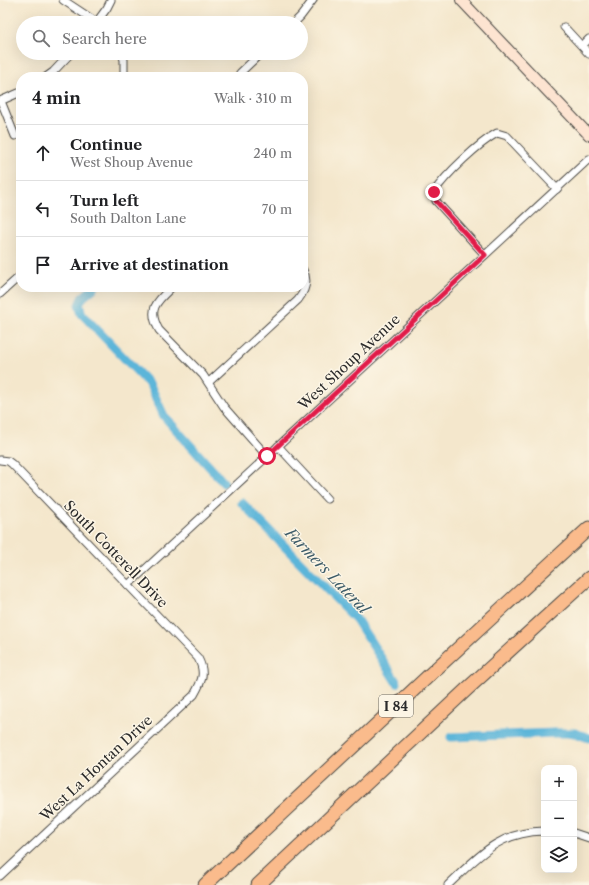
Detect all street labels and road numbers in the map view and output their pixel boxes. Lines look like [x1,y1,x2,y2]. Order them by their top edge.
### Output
street label: West Shoup Avenue [294,310,404,414]
street label: South Cotterell Drive [60,497,172,611]
road number: I 84 [379,695,413,717]
street label: West La Hontan Drive [35,711,156,825]

